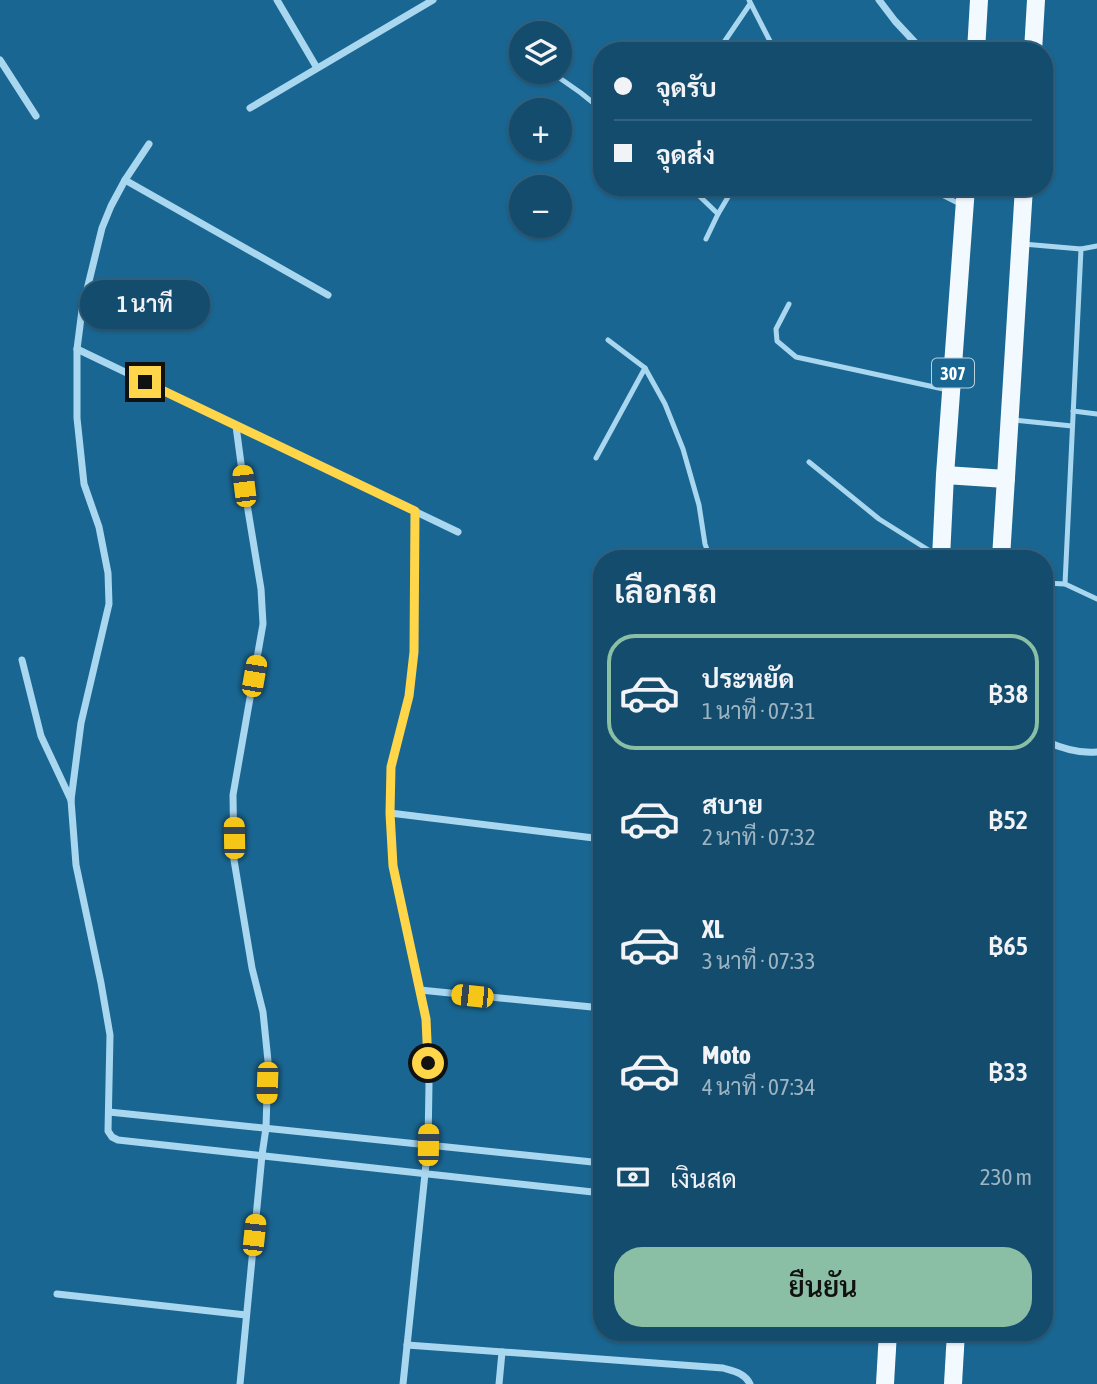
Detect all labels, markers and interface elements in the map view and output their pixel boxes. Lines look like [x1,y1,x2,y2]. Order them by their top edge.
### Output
map controls [509,21,572,238]
button: layers [509,21,572,84]
text: จุดรับ [656,73,717,103]
button: + [509,98,572,161]
text: จุดส่ง [656,140,715,170]
button: − [509,175,572,238]
callout: 1 นาที [80,280,210,330]
text: 1 นาที [117,291,173,317]
road number: 307 [932,358,974,388]
route end [129,366,161,398]
car [232,464,257,508]
text: เลือกรถ [614,573,717,610]
car [241,653,268,699]
icon: car [618,661,681,724]
text: ประหยัด [702,664,795,694]
text: ฿38 [988,679,1028,709]
text: 1 นาที · 07:31 [702,698,815,724]
icon: car [618,787,681,850]
text: สบาย [702,790,763,820]
text: ฿52 [988,805,1028,835]
car [224,817,245,859]
text: 2 นาที · 07:32 [702,824,815,850]
icon: car [618,913,681,976]
text: XL [702,914,724,944]
text: ฿65 [988,931,1028,961]
text: 3 นาที · 07:33 [702,948,815,974]
car [451,983,494,1009]
icon: car [618,1039,681,1102]
text: Moto [702,1040,751,1070]
route start [412,1047,444,1079]
text: ฿33 [988,1057,1028,1087]
car [256,1062,279,1104]
text: 4 นาที · 07:34 [702,1074,815,1100]
car [418,1124,439,1166]
icon: cash [614,1158,652,1196]
text: เงินสด [670,1164,737,1194]
text: 230 m [980,1164,1032,1190]
car [242,1213,267,1257]
button: ยืนยัน [614,1247,1032,1327]

